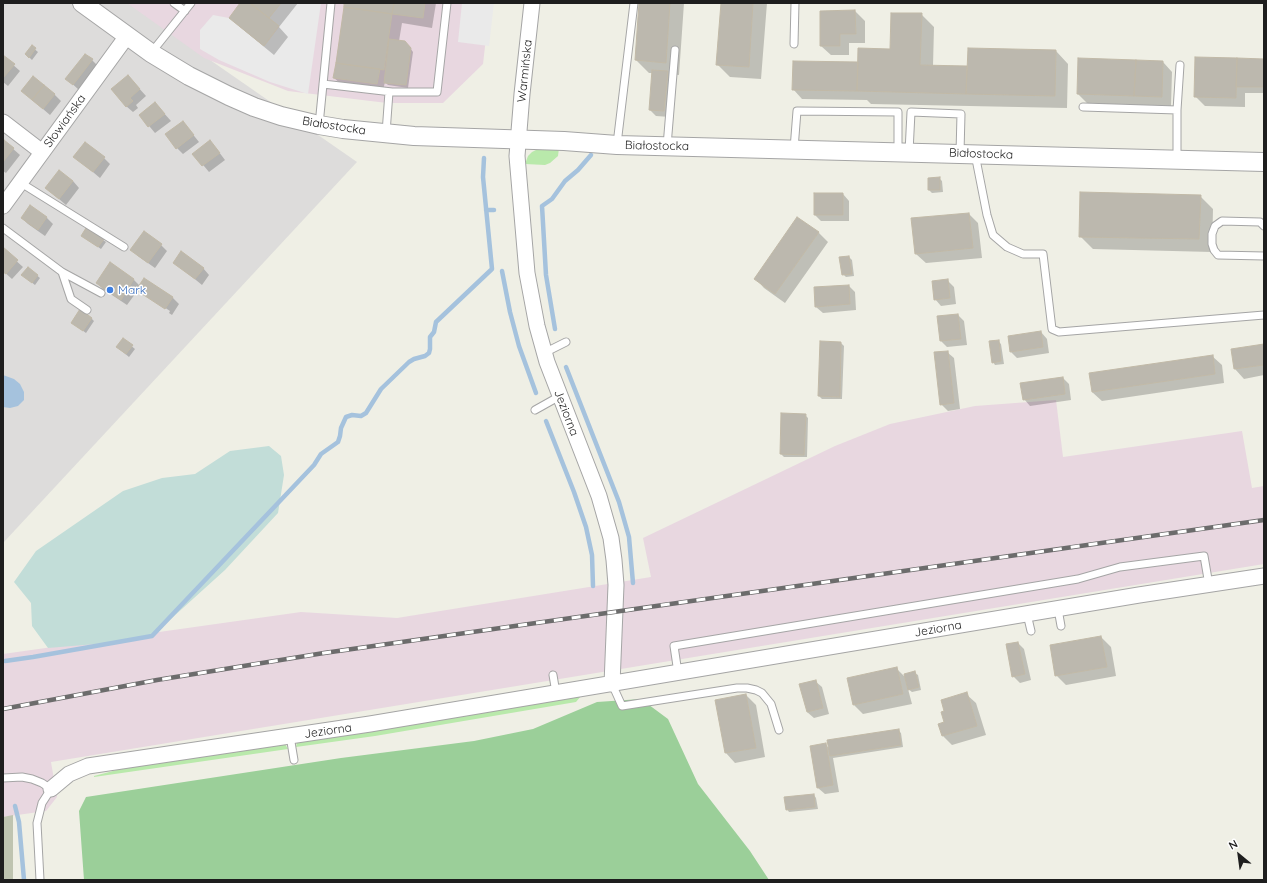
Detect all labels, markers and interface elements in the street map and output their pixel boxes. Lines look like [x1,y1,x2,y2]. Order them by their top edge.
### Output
street label: Warmińska [515,39,535,103]
street label: Słowiańska [41,92,89,150]
street label: Białostocka [301,114,367,138]
street label: Białostocka [625,138,689,154]
street label: Białostocka [949,146,1013,162]
place label: Mark [118,283,146,297]
marker: Mark [105,285,115,295]
street label: Jeziorna [551,388,581,438]
street label: Jeziorna [913,618,963,640]
street label: Jeziorna [303,721,353,741]
north arrow [1219,835,1259,875]
text: N [1226,836,1240,853]

